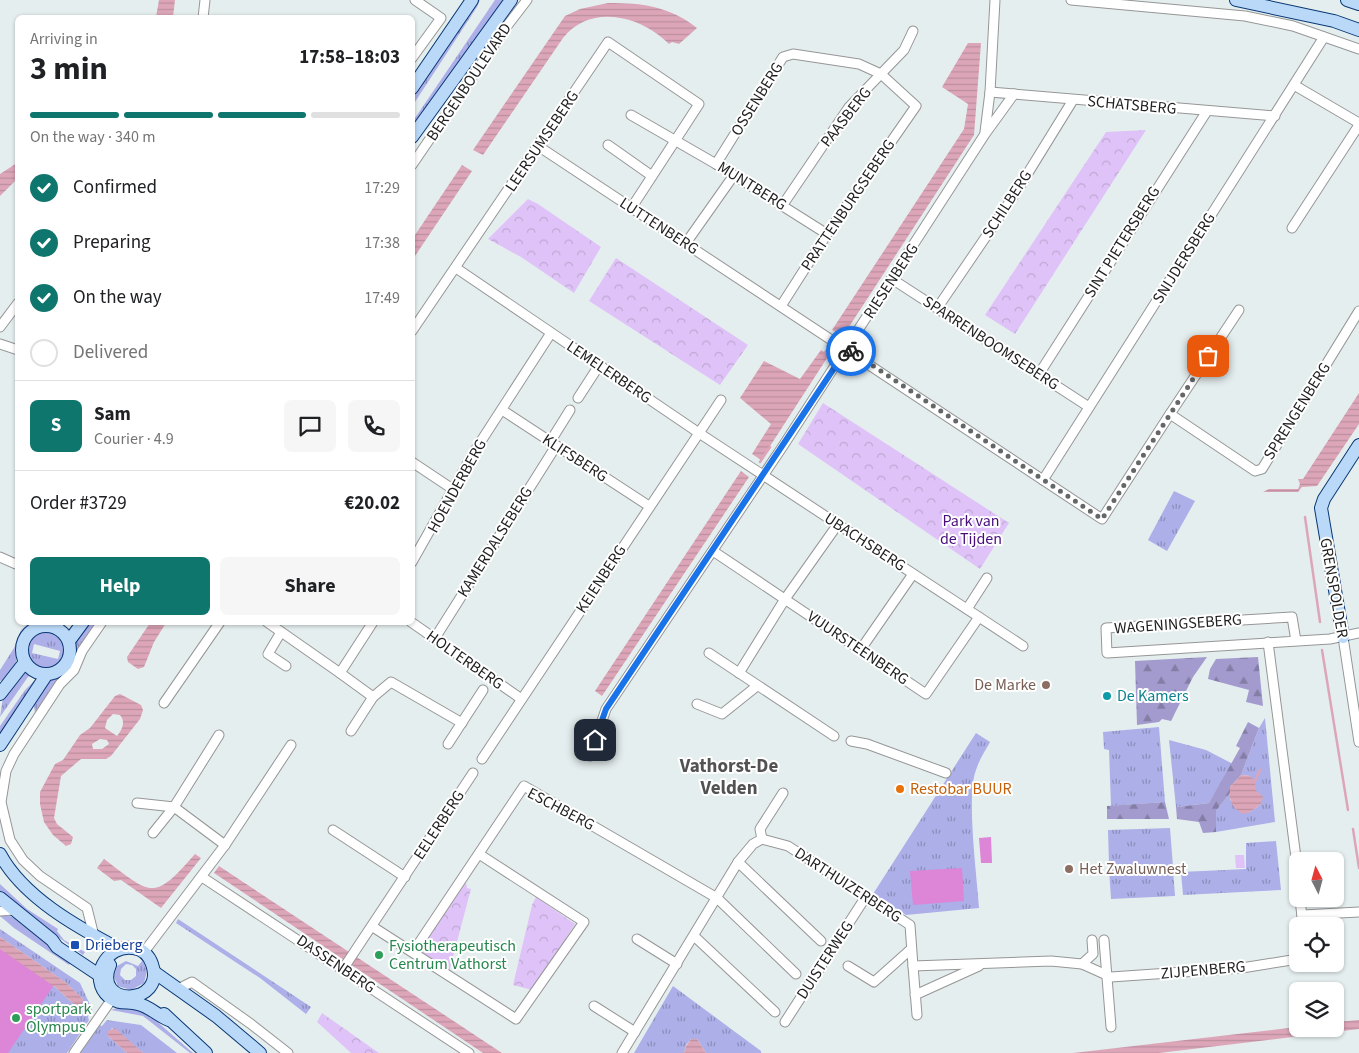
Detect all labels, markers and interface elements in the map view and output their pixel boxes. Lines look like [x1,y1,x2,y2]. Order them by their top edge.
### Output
street label: BERGENBOULEVARD [421,19,517,145]
text: Arriving in [30,28,98,50]
text: 17:58–18:03 [299,44,400,71]
text: 3 min [30,46,108,92]
street label: OSSENBERG [726,58,788,140]
street label: PAASBERG [815,82,877,152]
street label: LEERSUMSEBERG [500,86,584,196]
street label: SCHATSBERG [1087,90,1177,120]
text: On the way · 340 m [30,126,155,148]
street label: PRATTENBURGSEBERG [796,135,900,275]
street label: MUNTBERG [713,156,791,216]
street label: SCHILBERG [977,166,1037,242]
icon: check [30,174,58,202]
text: Confirmed [73,174,157,201]
text: 17:29 [364,177,400,199]
street label: SINT PIETERSBERG [1079,182,1165,302]
street label: LUTTENBERG [615,192,703,260]
street label: SNIJDERSBERG [1147,208,1221,308]
icon: check [30,229,58,257]
text: Preparing [73,229,151,256]
text: 17:38 [364,232,400,254]
street label: RIESENBERG [858,239,924,323]
icon: check [30,284,58,312]
text: On the way [73,284,162,311]
text: 17:49 [364,287,400,309]
street label: SPARRENBOOMSEBERG [918,291,1064,395]
courier [826,326,876,376]
street label: LEMELERBERG [562,335,656,409]
pin [1187,335,1229,377]
icon: bike [837,337,865,365]
text: Delivered [73,339,148,366]
icon: bag [1194,342,1222,370]
street label: SPRENGENBERG [1258,358,1336,464]
button: chat [284,400,336,452]
button: phone [348,400,400,452]
text: Sam [94,401,131,428]
text: S [51,412,61,439]
text: Courier · 4.9 [94,428,174,450]
street label: KLIFSBERG [538,429,612,487]
street label: HOENDERBERG [422,435,492,537]
street label: KAMERDALSEBERG [452,483,538,601]
text: Order #3729 [30,490,127,517]
text: €20.02 [344,490,400,517]
street label: UBACHSBERG [820,507,910,577]
park label: Park van de Tijden [940,510,1002,550]
street label: GRENSPOLDER [1314,536,1354,640]
street label: KEIENBERG [571,541,631,617]
button: Help [30,557,210,615]
button: Share [220,557,400,615]
street label: VUURSTEENBERG [803,606,913,690]
street label: WAGENINGSEBERG [1113,609,1243,639]
street label: HOLTERBERG [422,625,508,695]
place label: De Marke [974,674,1036,696]
marker: De Marke [1040,679,1052,691]
place label: De Kamers [1117,685,1189,707]
marker: De Kamers [1101,690,1113,702]
pin [574,719,616,761]
icon: home [581,726,609,754]
district label: Vathorst-De Velden [679,753,778,802]
place label: Restobar BUUR [910,778,1012,800]
street label: ESCHBERG [523,782,599,836]
marker: Restobar BUUR [894,783,906,795]
street label: EELERBERG [408,786,470,864]
street label: DARTHUIZERBERG [790,842,906,928]
north arrow [1289,852,1344,908]
map controls [1289,852,1344,1037]
place label: Het Zwaluwnest [1079,858,1187,880]
marker: Het Zwaluwnest [1063,863,1075,875]
street label: DUISTERWEG [791,916,859,1004]
button: locate [1289,917,1344,972]
street label: DASSENBERG [292,929,380,999]
place label: Drieberg [85,934,143,956]
place label: Fysiotherapeutisch Centrum Vathorst [389,935,516,975]
marker: Drieberg [69,939,81,951]
marker: Fysiotherapeutisch Centrum Vathorst [373,949,385,961]
street label: ZIJPENBERG [1160,955,1246,985]
button: layers [1289,982,1344,1037]
place label: sportpark Olympus [26,998,91,1038]
marker: sportpark Olympus [10,1012,22,1024]

